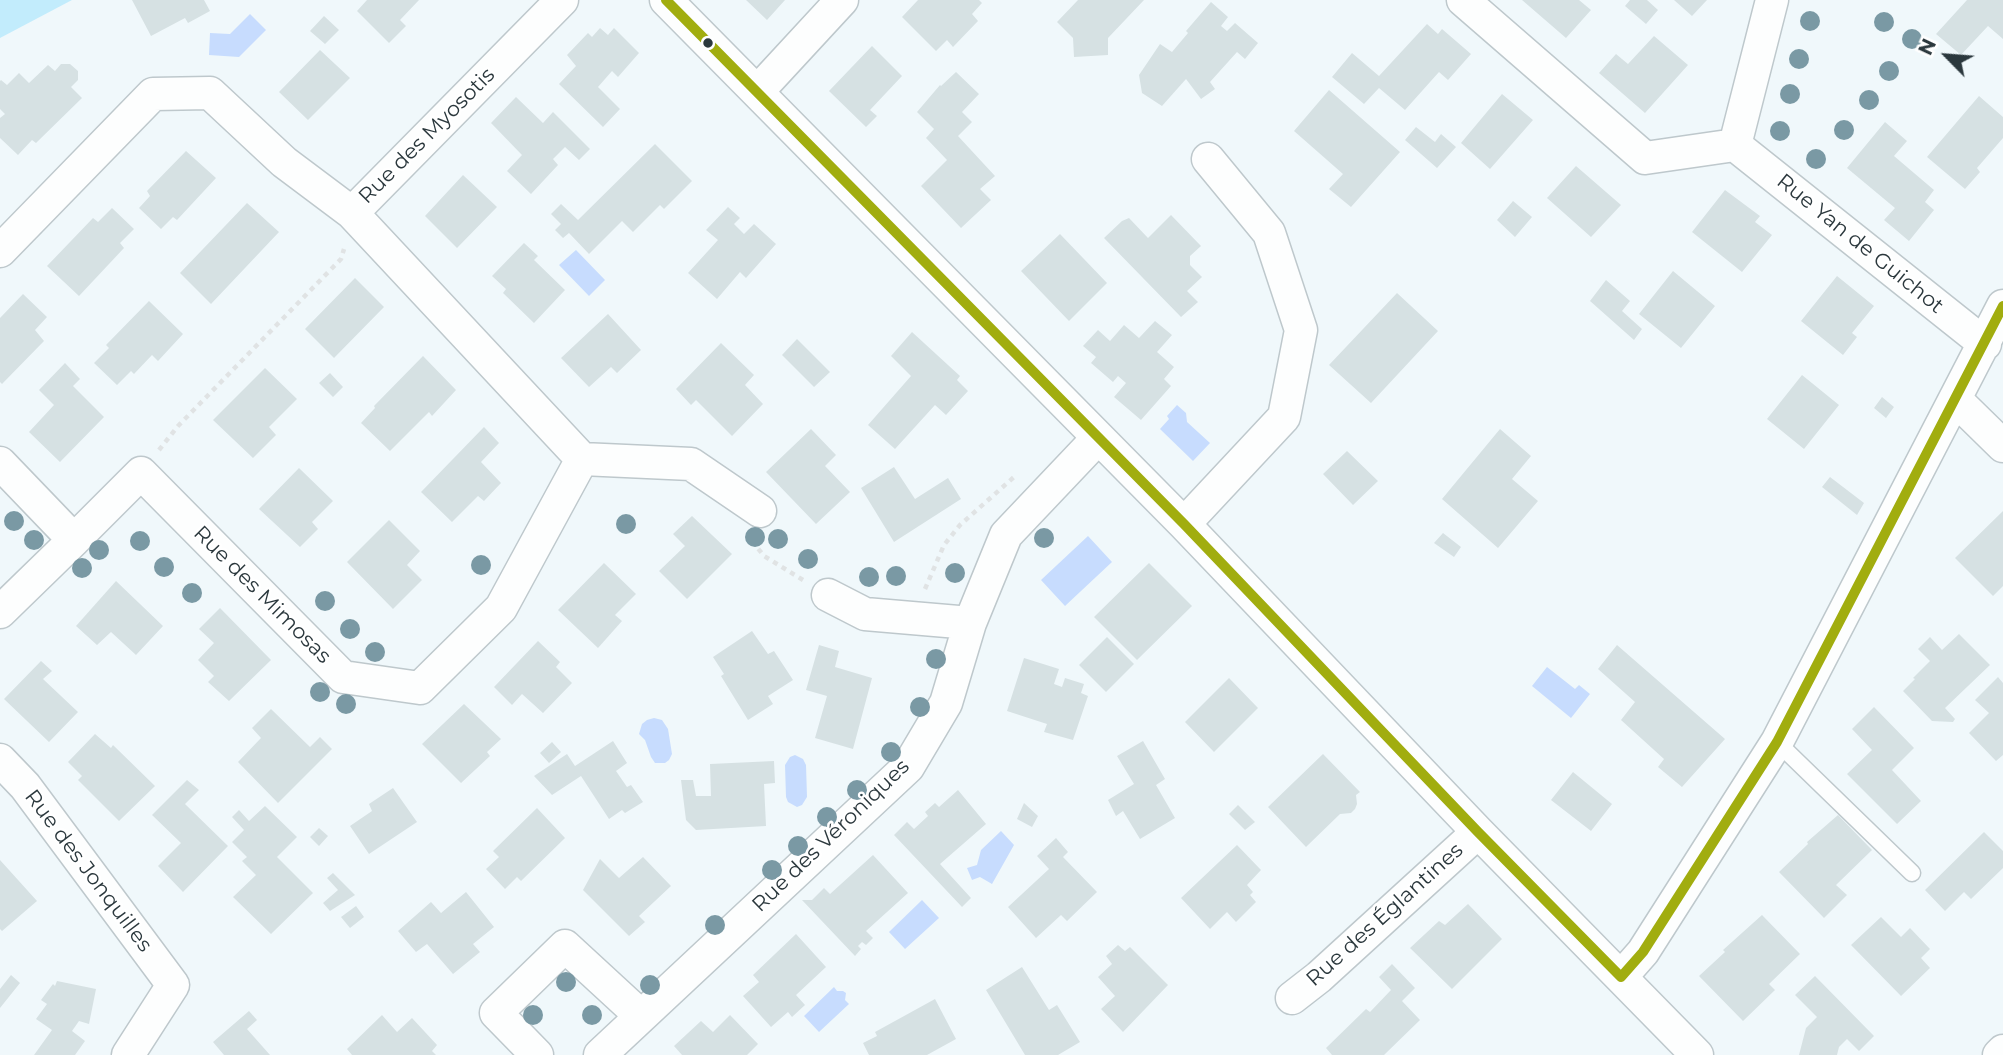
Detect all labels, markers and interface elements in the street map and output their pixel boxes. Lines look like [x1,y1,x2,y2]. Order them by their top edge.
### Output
north arrow [1912,21,1982,91]
text: N [1914,35,1941,59]
unlabelled marker [701,36,715,50]
street label: Rue des Myosotis [354,63,500,209]
street label: Rue Yan de Guichot [1771,169,1949,319]
street label: Rue des Mimosas [188,521,336,669]
street label: Rue des Véroniques [747,754,915,918]
street label: Rue des Jonquilles [19,785,157,957]
street label: Rue des Églantines [1302,838,1468,992]

